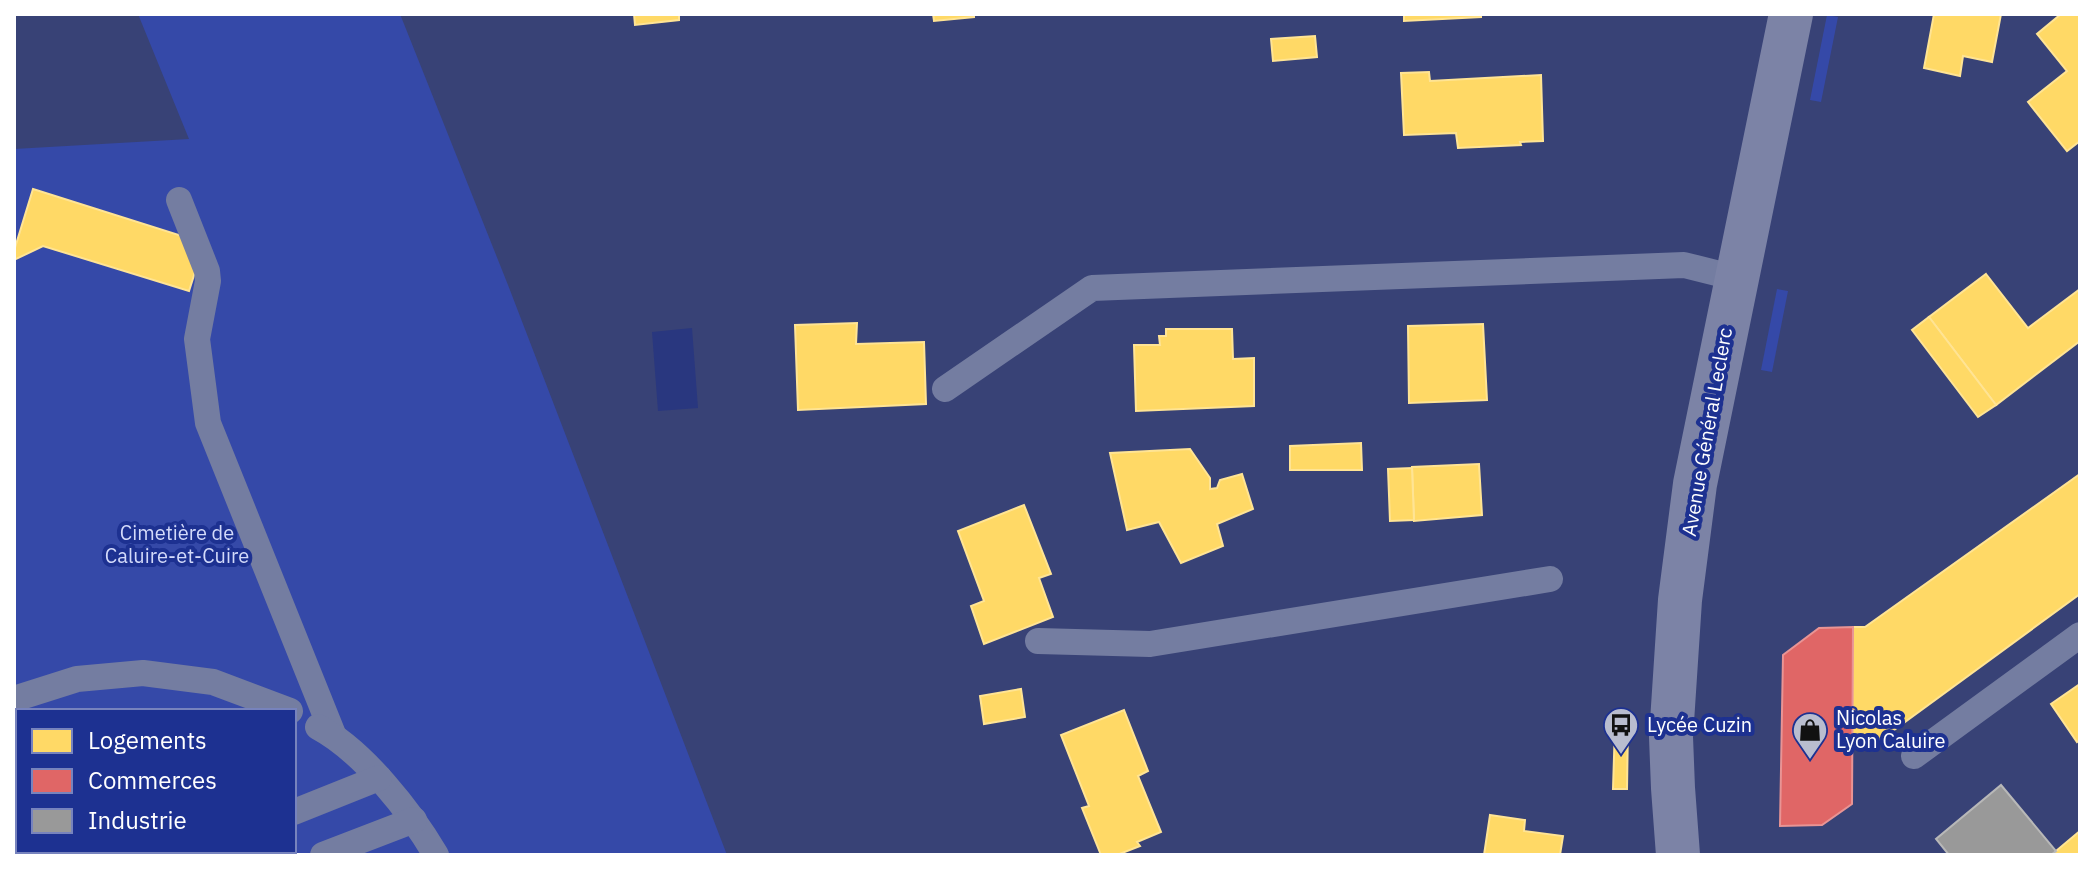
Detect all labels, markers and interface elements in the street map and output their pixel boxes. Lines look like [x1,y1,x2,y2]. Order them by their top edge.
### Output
street label: Avenue Général Leclerc [1675,325,1738,538]
park label: Cimetière de Caluire-et-Cuire [105,519,249,569]
place label: Nicolas Lyon Caluire [1836,704,1946,754]
bus stop icon: Lycée Cuzin [1602,706,1640,756]
legend [16,709,296,853]
place label: Lycée Cuzin [1647,711,1752,738]
shop icon: Nicolas Lyon Caluire [1791,711,1829,761]
text: Logements [88,724,207,756]
text: Commerces [88,764,217,796]
text: Industrie [88,804,187,836]

